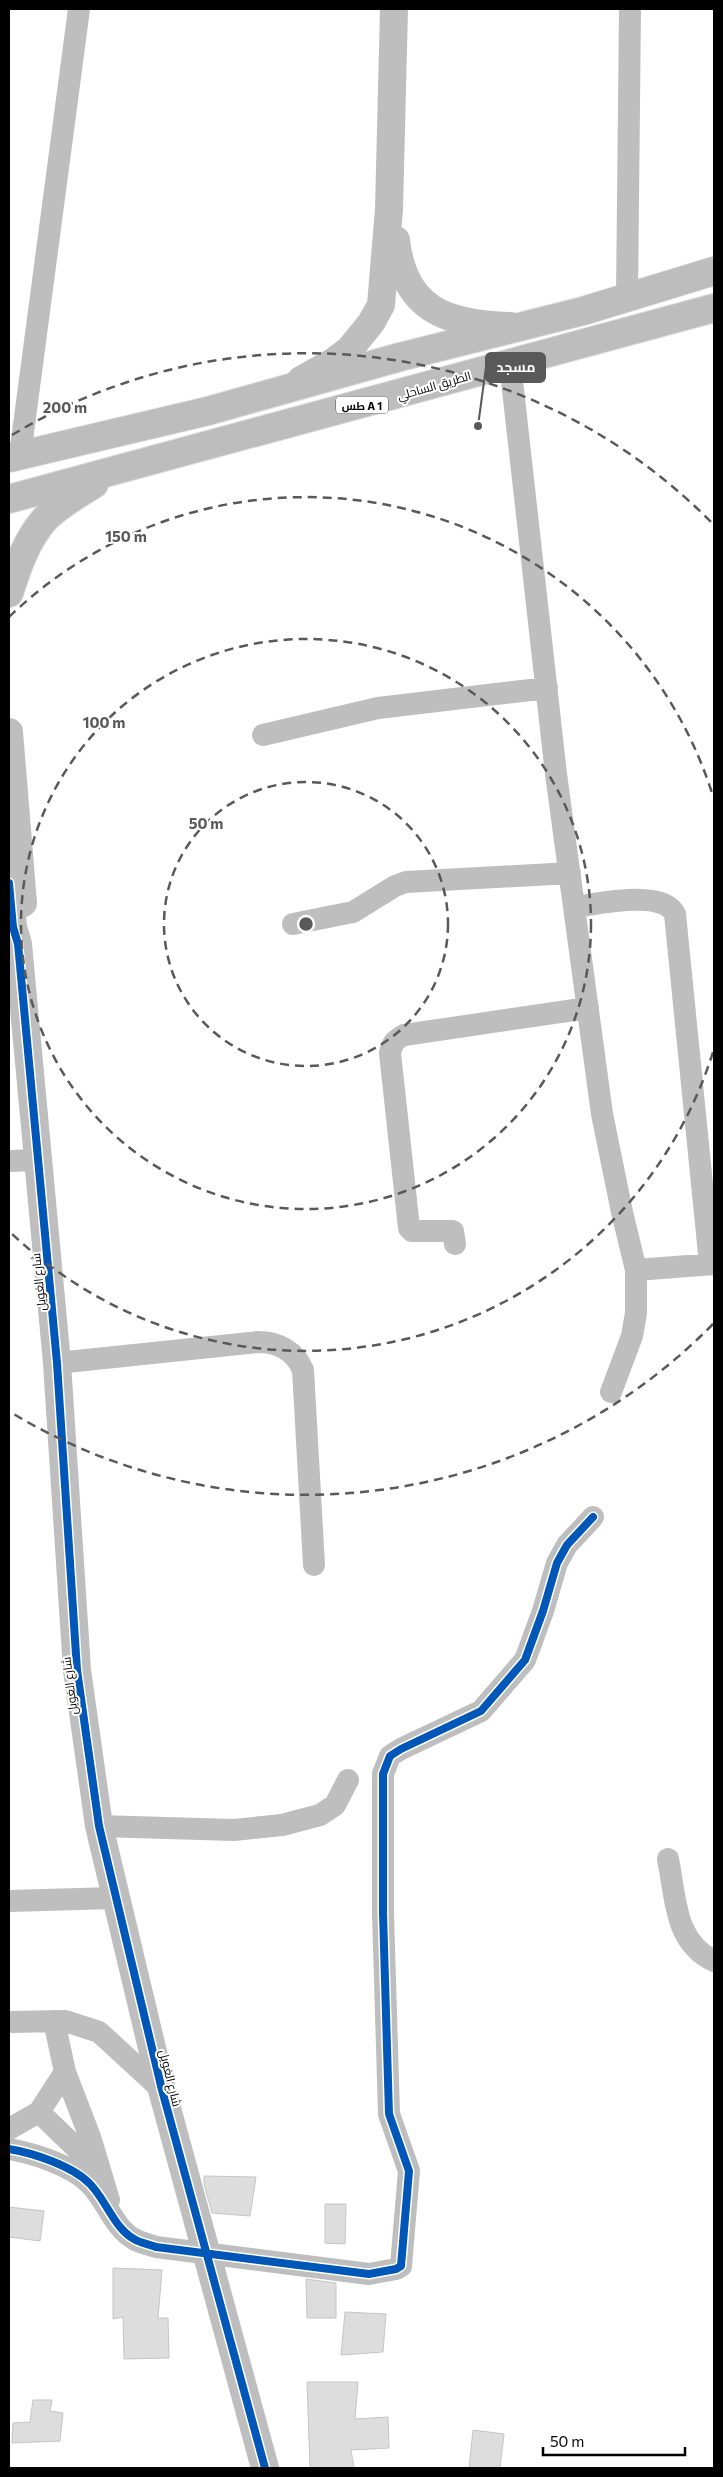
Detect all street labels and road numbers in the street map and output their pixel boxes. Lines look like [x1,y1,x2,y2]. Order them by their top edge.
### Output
street label: الطريق الساحلي [396,368,474,406]
road number: طس A 1 [336,396,388,414]
street label: شارع الغويل [28,1252,50,1312]
street label: شارع الغويل [58,1656,81,1716]
street label: شارع الغويل [155,2048,185,2108]

